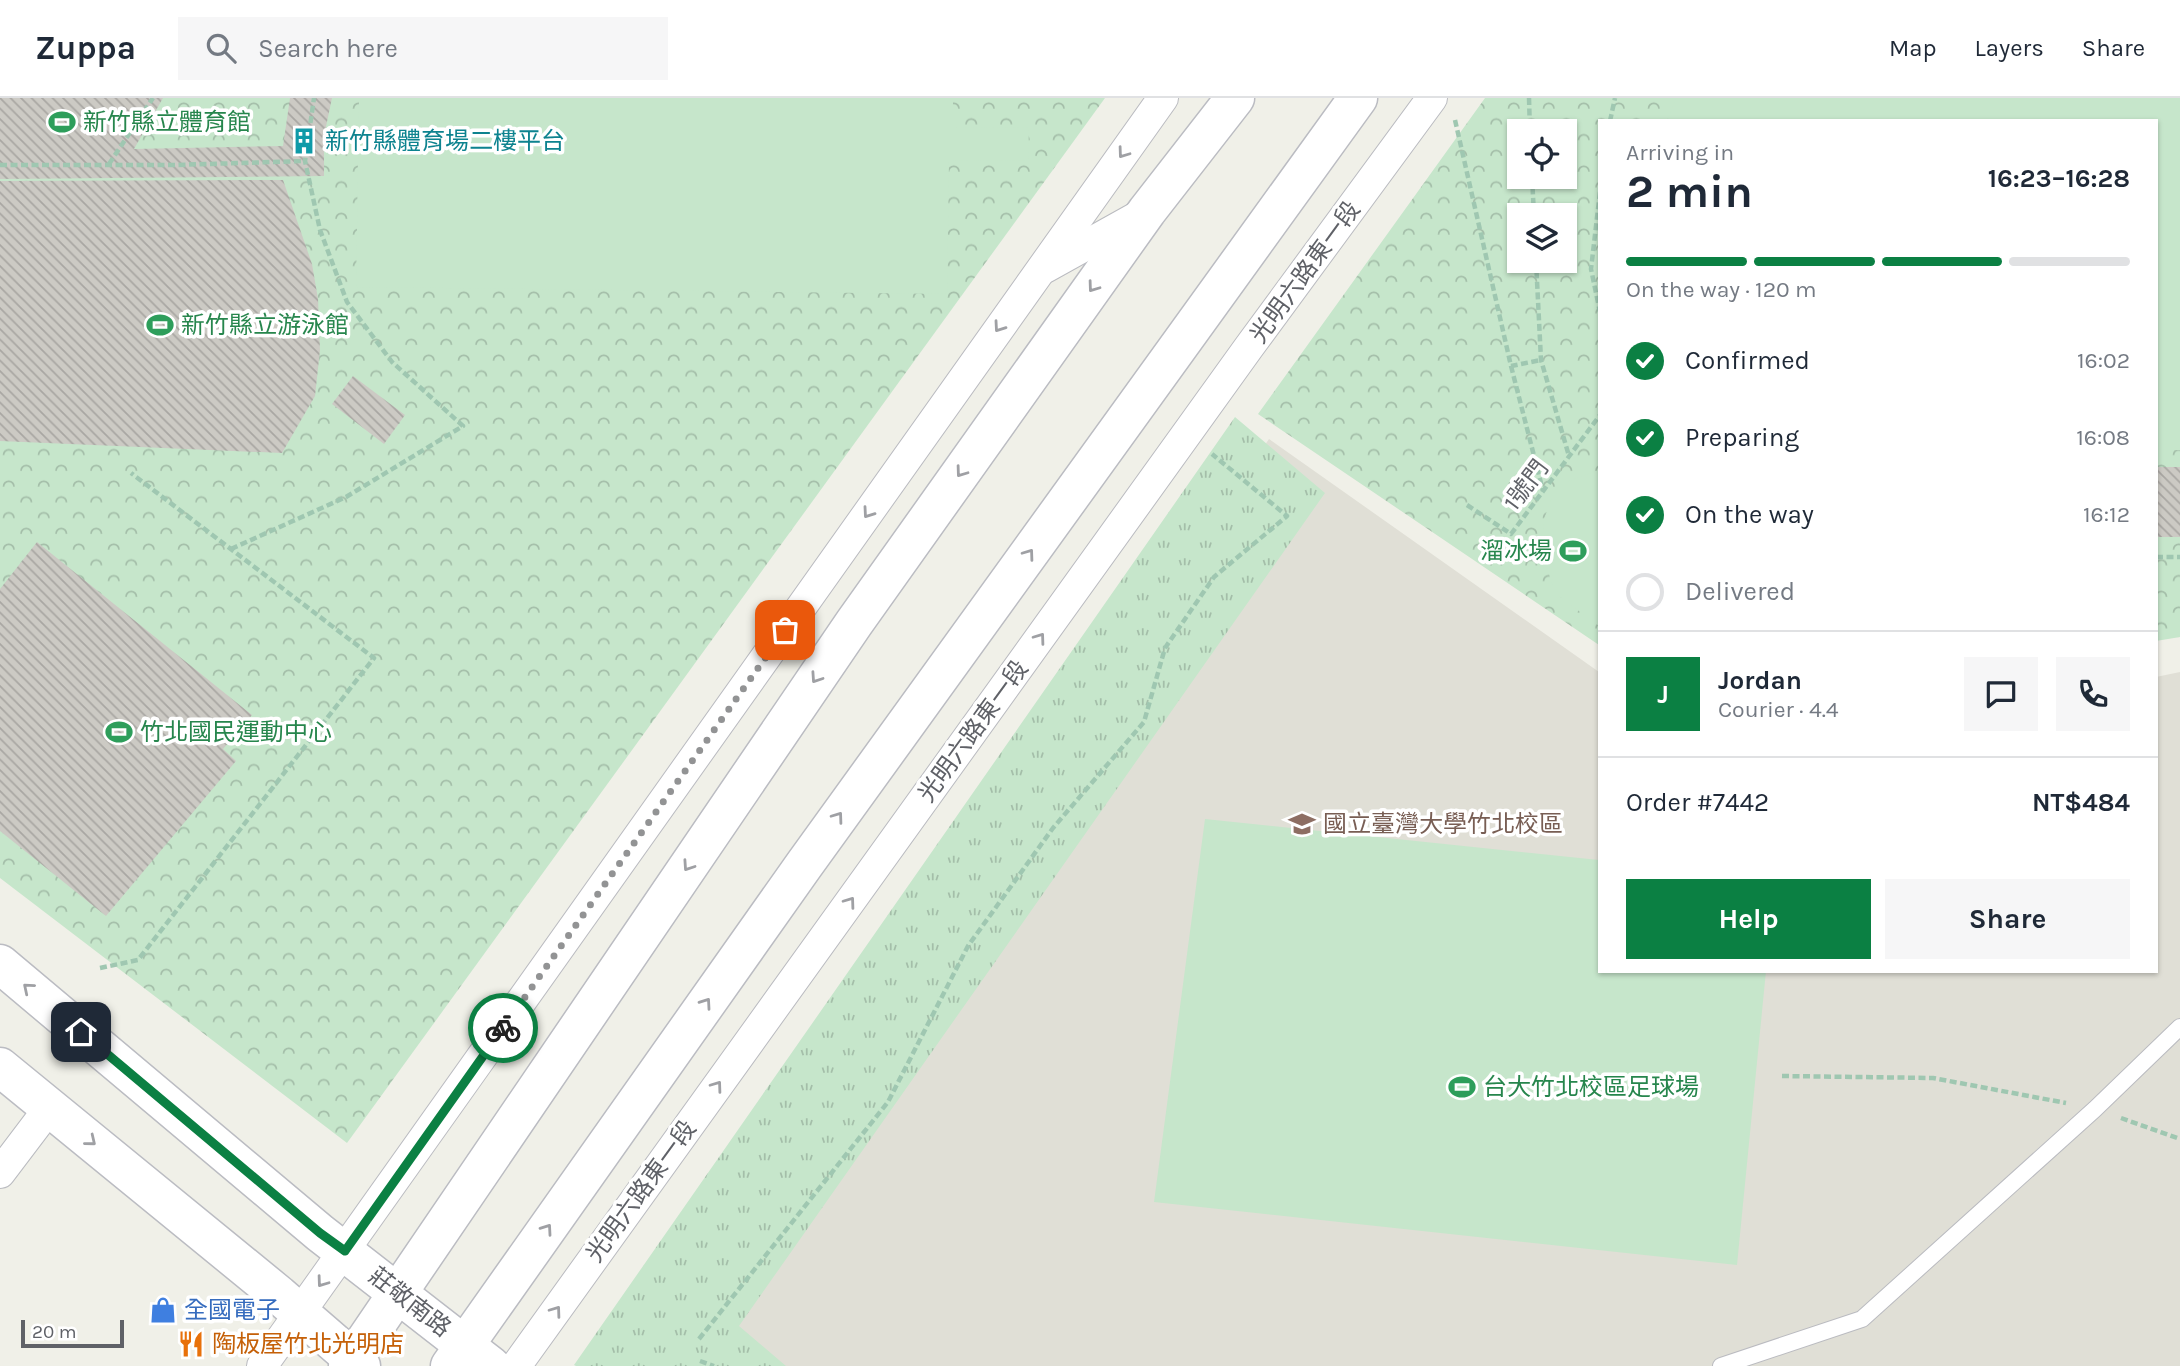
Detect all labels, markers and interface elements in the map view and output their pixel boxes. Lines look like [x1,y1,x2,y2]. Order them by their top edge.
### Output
search box [178,17,668,80]
text: Zuppa [35,29,136,67]
icon: search [202,29,240,67]
text: Search here [258,33,398,64]
text: Map [1889,34,1937,62]
text: Layers [1975,34,2044,62]
text: Share [2082,34,2145,62]
sports icon: 新竹縣立體育館 [47,107,77,137]
place label: 新竹縣立體育館 [83,108,251,136]
map controls [1507,119,1577,273]
button: locate [1507,119,1577,189]
building icon: 新竹縣體育場二樓平台 [289,126,319,156]
place label: 新竹縣體育場二樓平台 [325,127,565,155]
text: Arriving in [1626,139,1734,166]
one-way arrow [1119,146,1131,158]
text: 16:23–16:28 [1988,163,2130,194]
text: 2 min [1626,165,1753,219]
street label: 光明六路東一段 [1244,196,1366,348]
button: layers [1507,203,1577,273]
text: On the way · 120 m [1626,276,1817,303]
one-way arrow [1089,279,1101,292]
sports icon: 新竹縣立游泳館 [145,310,175,340]
place label: 新竹縣立游泳館 [181,311,349,339]
one-way arrow [995,319,1007,332]
icon: check [1626,342,1664,380]
text: Confirmed [1685,345,1810,376]
text: 16:02 [2077,347,2130,374]
icon: check [1626,419,1664,457]
text: Preparing [1685,422,1799,453]
text: 16:08 [2076,424,2130,451]
street label: 1號門 [1498,454,1554,516]
one-way arrow [957,464,969,477]
icon: check [1626,496,1664,534]
text: On the way [1685,499,1814,530]
text: 16:12 [2083,501,2130,528]
one-way arrow [864,505,876,518]
sports icon: 溜冰場 [1558,536,1588,566]
place label: 溜冰場 [1480,537,1552,565]
one-way arrow [1021,549,1033,561]
text: Delivered [1685,576,1795,607]
pin [755,600,815,660]
icon: bag [766,611,804,649]
one-way arrow [1032,633,1044,645]
street label: 光明六路東一段 [912,655,1034,807]
button: chat [1964,657,2038,731]
button: phone [2056,657,2130,731]
text: Jordan [1718,665,1802,696]
one-way arrow [812,670,824,683]
text: J [1657,679,1669,710]
text: Courier · 4.4 [1718,696,1839,723]
sports icon: 竹北國民運動中心 [104,717,134,747]
place label: 竹北國民運動中心 [140,718,332,746]
text: Order #7442 [1626,787,1769,818]
text: NT$484 [2032,787,2130,818]
school or university icon: 國立臺灣大學竹北校區 [1287,809,1317,839]
place label: 國立臺灣大學竹北校區 [1323,810,1563,838]
one-way arrow [830,812,842,825]
one-way arrow [683,859,696,872]
button: Help [1626,879,1871,959]
button: Share [1885,879,2130,959]
one-way arrow [842,897,854,910]
one-way arrow [24,984,37,996]
courier [468,993,538,1063]
one-way arrow [698,998,710,1011]
pin [51,1002,111,1062]
icon: bike [484,1009,522,1047]
icon: home [62,1013,100,1051]
sports icon: 台大竹北校區足球場 [1447,1072,1477,1102]
place label: 台大竹北校區足球場 [1483,1073,1699,1101]
one-way arrow [709,1081,721,1094]
street label: 光明六路東一段 [580,1115,702,1267]
one-way arrow [83,1133,96,1145]
one-way arrow [539,1224,551,1237]
street label: 莊敬南路 [364,1261,456,1343]
one-way arrow [318,1274,330,1287]
shop icon: 全國電子 [148,1295,178,1325]
place label: 全國電子 [184,1296,280,1324]
one-way arrow [547,1306,560,1319]
scale bar [21,1317,124,1349]
text: 20 m [32,1321,77,1343]
restaurant icon: 陶板屋竹北光明店 [176,1329,206,1359]
place label: 陶板屋竹北光明店 [212,1330,404,1358]

